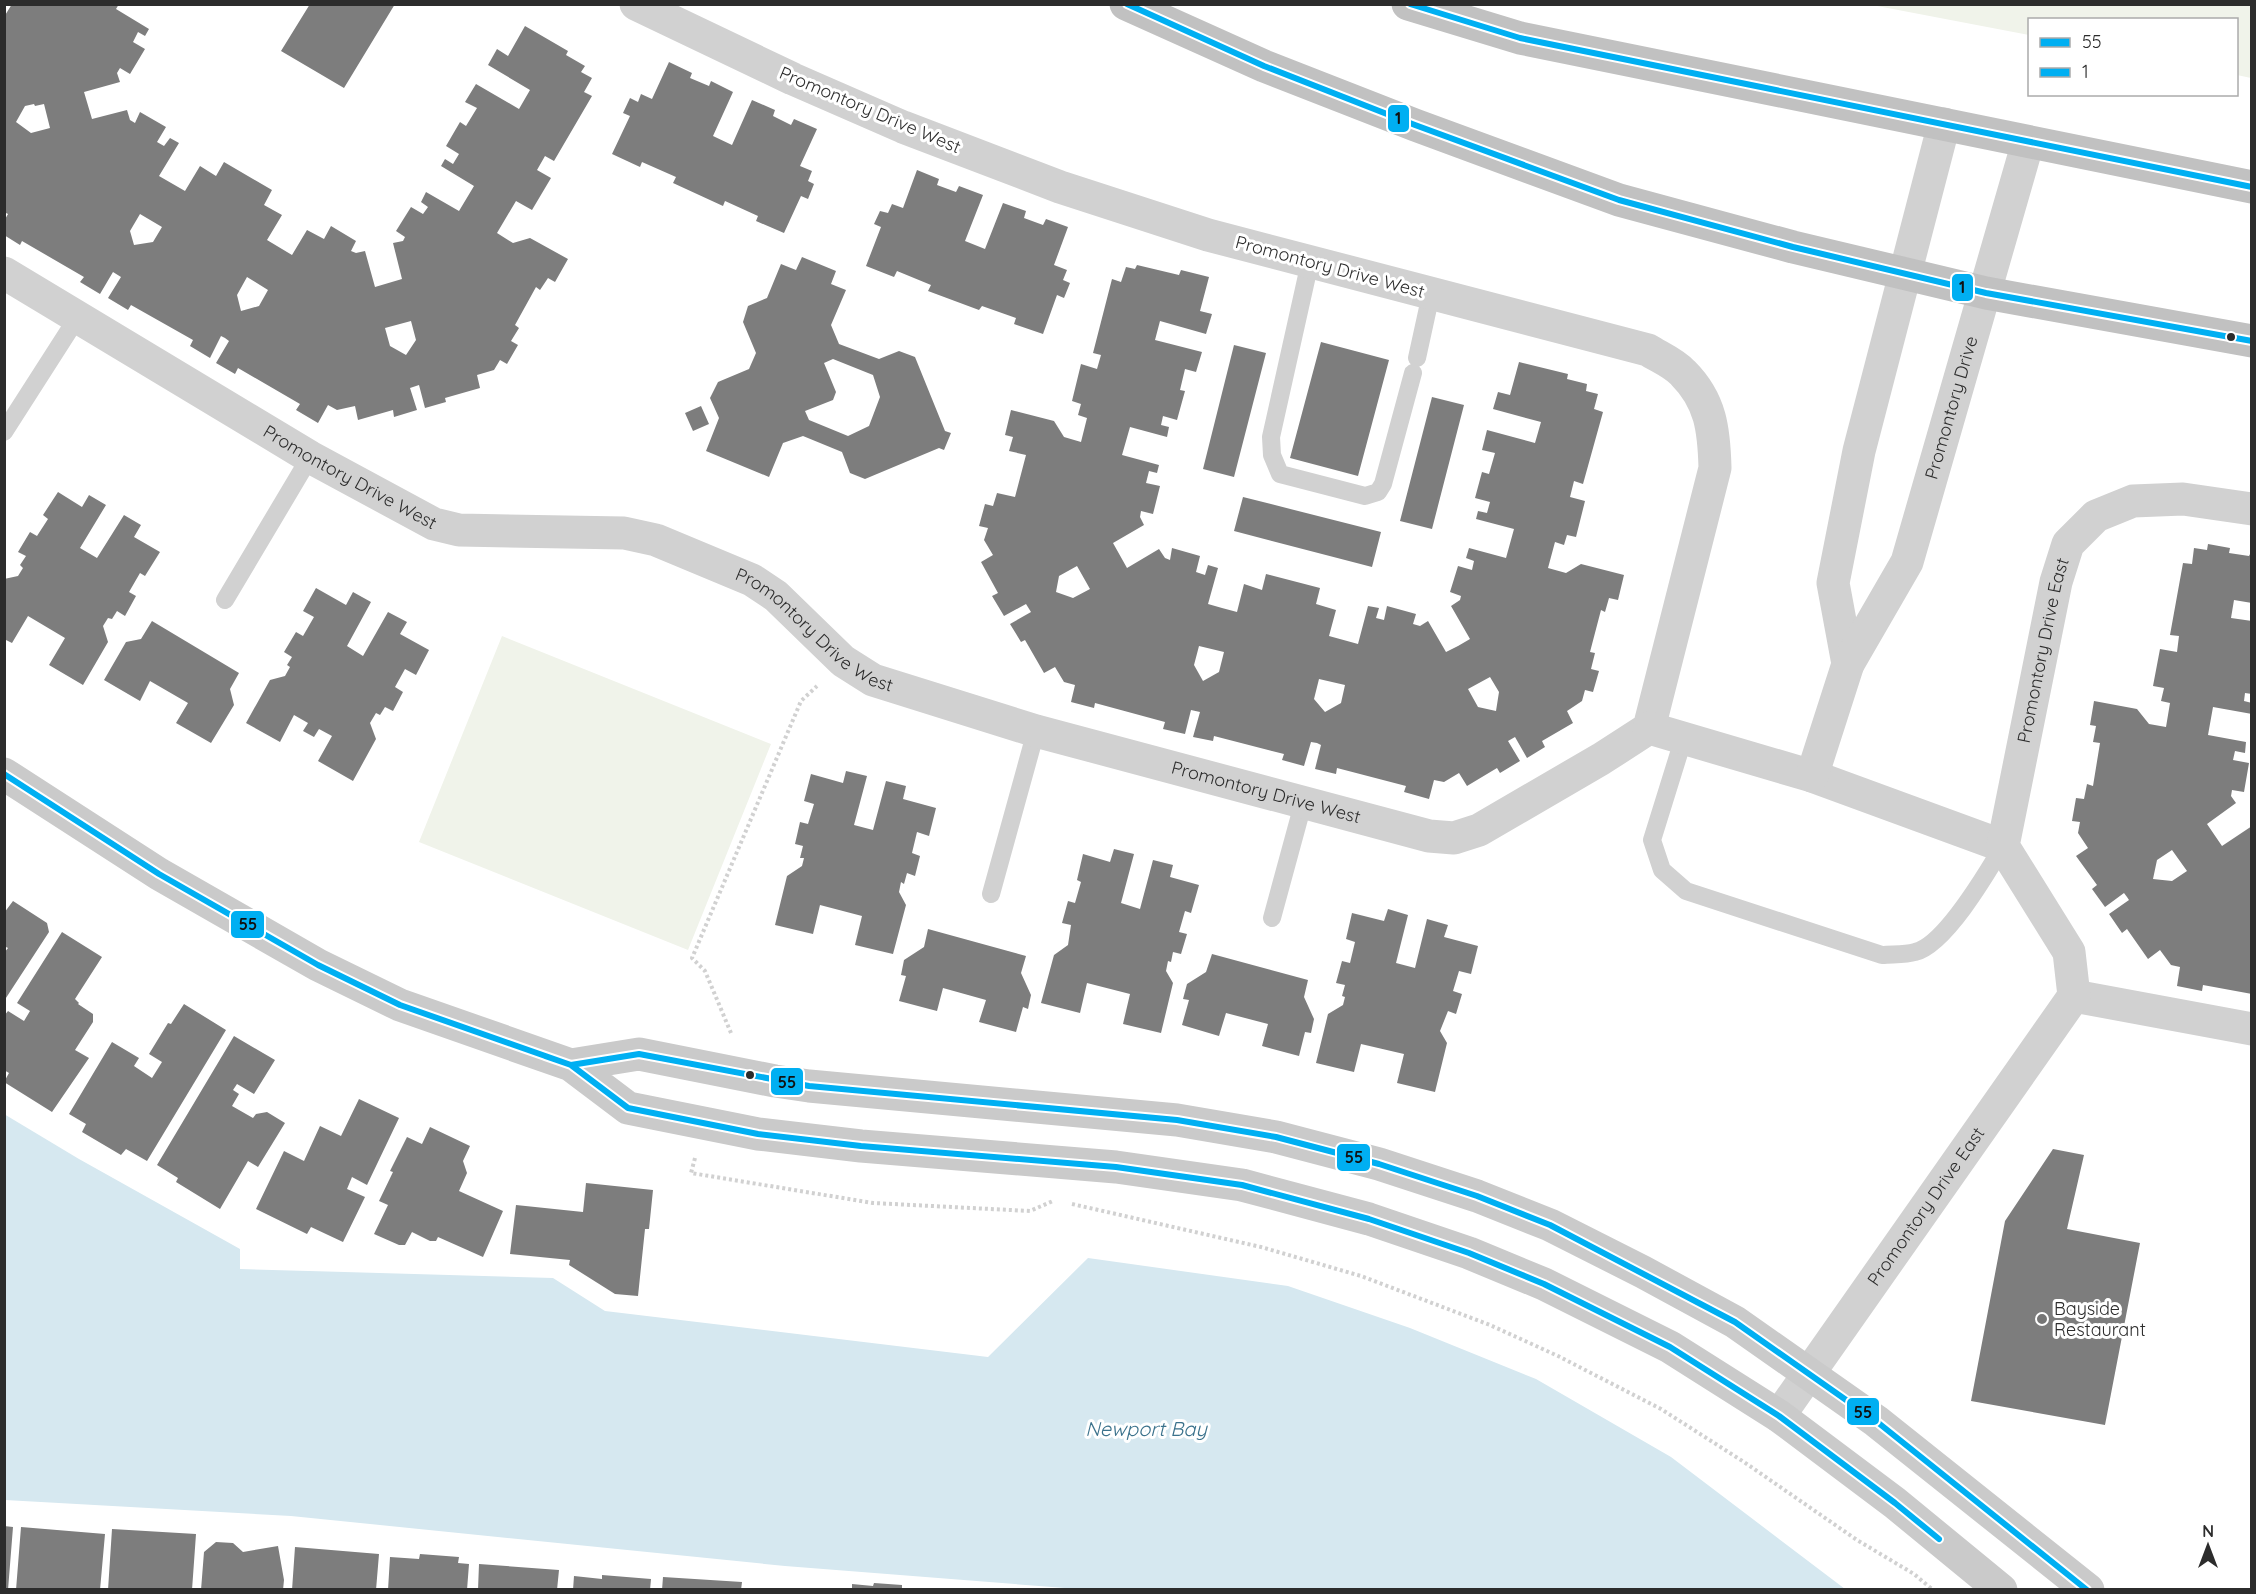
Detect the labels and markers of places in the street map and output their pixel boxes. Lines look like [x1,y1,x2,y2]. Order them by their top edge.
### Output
unlabelled marker [2225,331,2237,343]
unlabelled marker [744,1069,756,1081]
place label: Bayside Restaurant [2054,1297,2146,1341]
marker: Bayside Restaurant [2035,1312,2049,1326]

